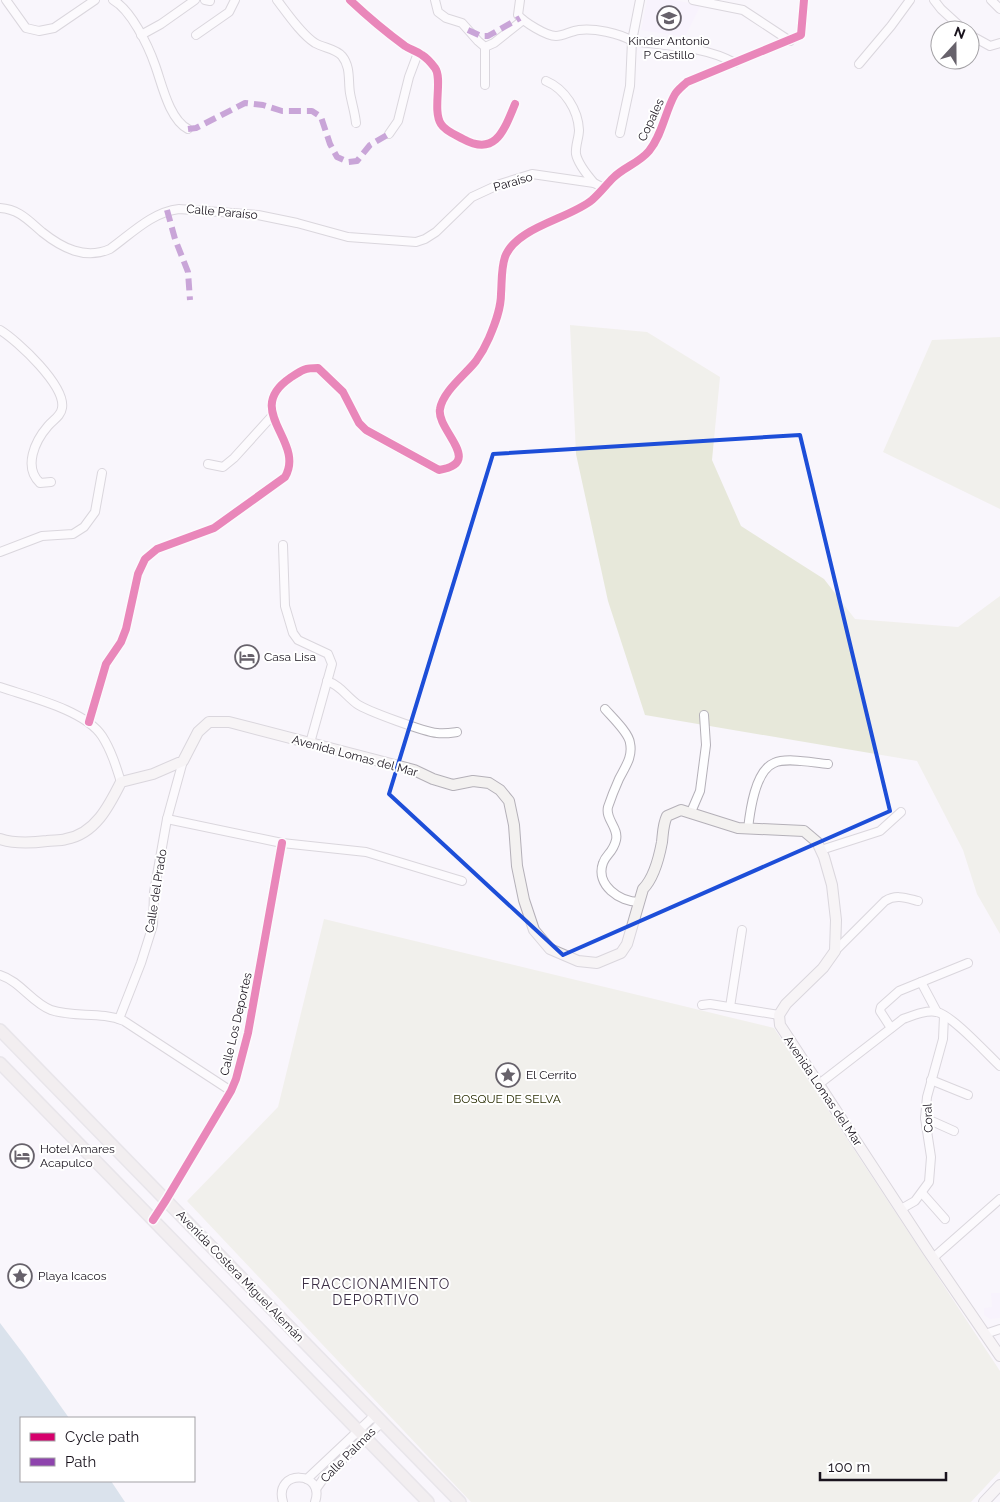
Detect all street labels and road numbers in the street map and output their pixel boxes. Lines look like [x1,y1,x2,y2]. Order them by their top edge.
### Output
street label: Copales [635,96,667,144]
street label: Paraíso [492,170,534,194]
street label: Calle Paraíso [186,202,258,222]
street label: Avenida Lomas del Mar [291,732,420,780]
street label: Calle del Prado [142,848,170,934]
street label: Calle Los Deportes [217,971,255,1077]
street label: Avenida Lomas del Mar [781,1033,866,1149]
street label: Coral [920,1102,936,1133]
street label: Avenida Costera Miguel Alemán [174,1208,306,1344]
street label: Calle Palmas [318,1424,379,1485]

